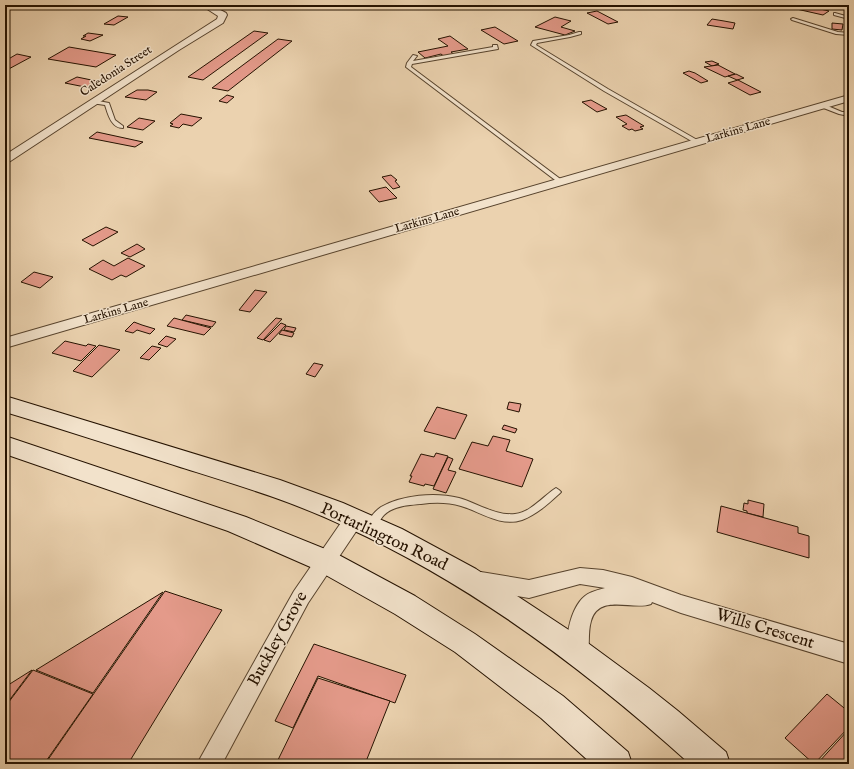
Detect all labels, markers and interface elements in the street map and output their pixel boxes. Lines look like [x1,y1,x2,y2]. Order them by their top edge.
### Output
street label: Caledonia Street [77,42,155,100]
street label: Larkins Lane [704,113,773,146]
street label: Larkins Lane [393,203,462,236]
street label: Larkins Lane [82,294,151,327]
street label: Portarlington Road [317,498,452,576]
street label: Buckley Grove [243,588,313,690]
street label: Wills Crescent [713,604,817,654]

